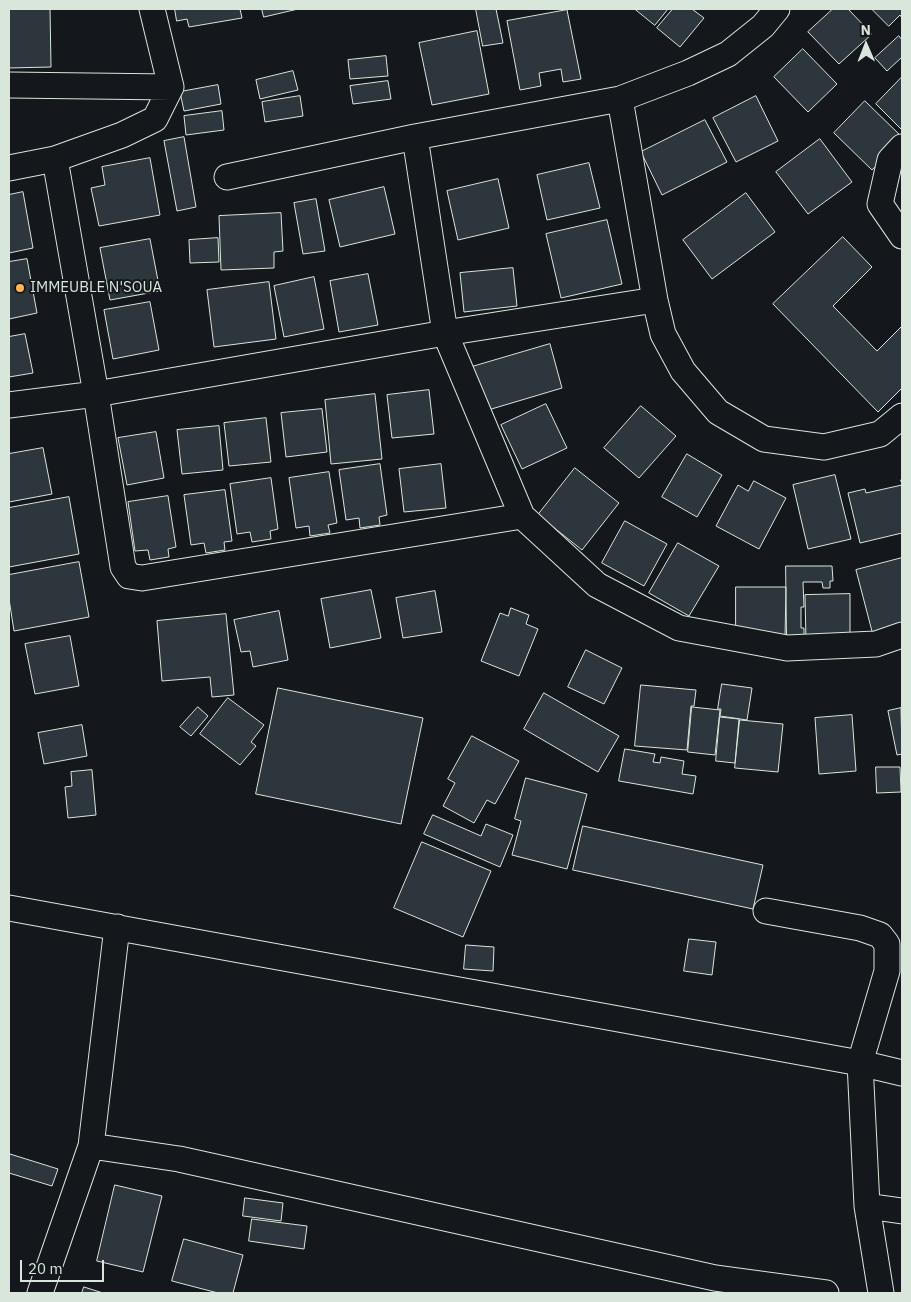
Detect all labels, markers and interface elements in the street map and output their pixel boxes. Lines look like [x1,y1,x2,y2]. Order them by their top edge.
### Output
north arrow [841,20,891,70]
text: N [861,21,871,39]
place label: IMMEUBLE N'SOUA [30,279,162,297]
marker: IMMEUBLE N'SOUA [14,282,26,294]
scale bar [22,1250,106,1282]
text: 20 m [28,1259,63,1278]

